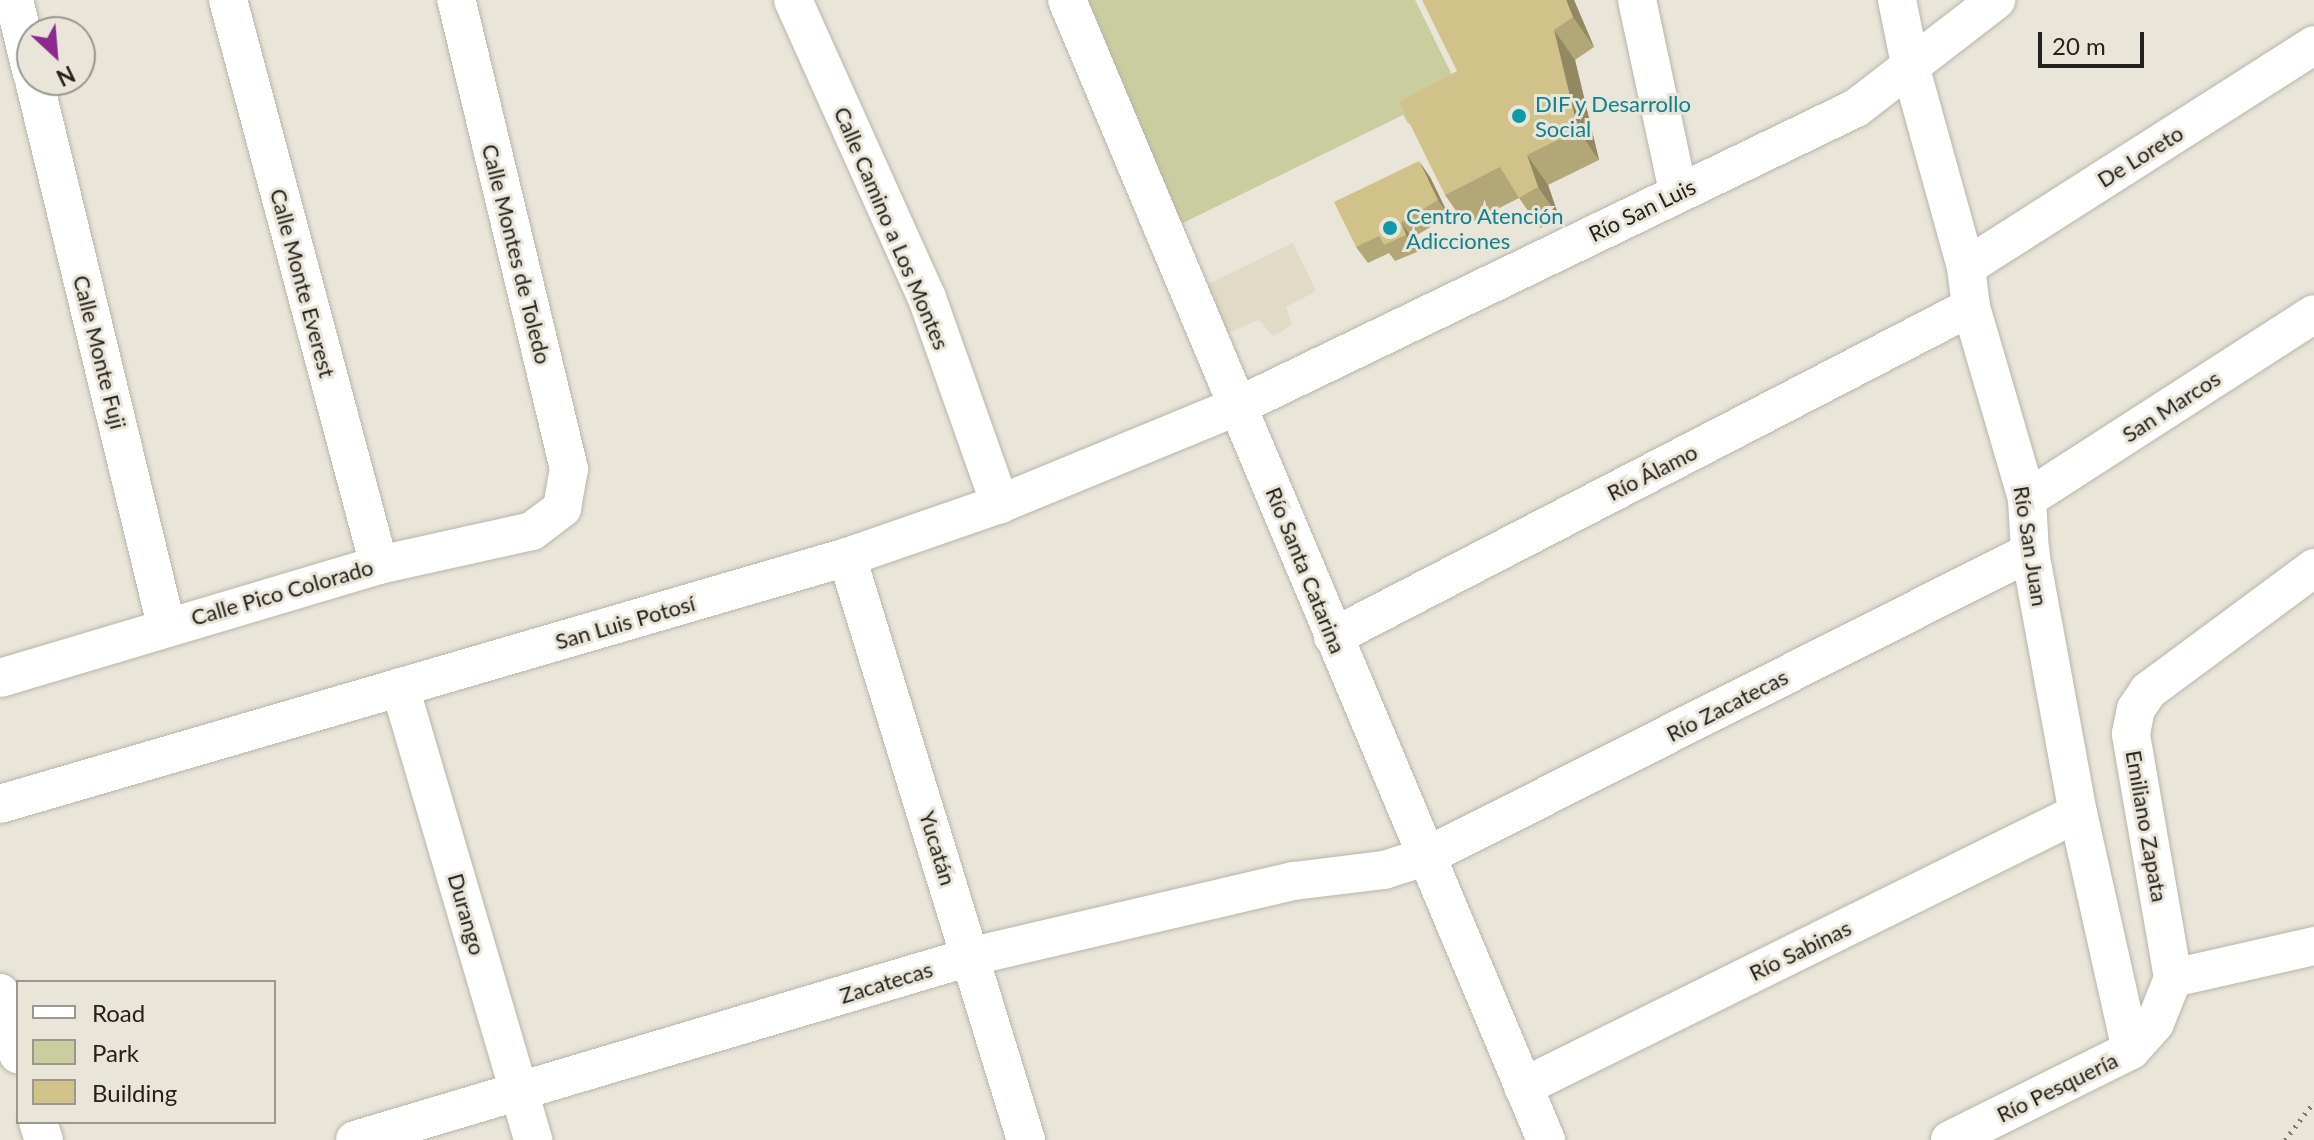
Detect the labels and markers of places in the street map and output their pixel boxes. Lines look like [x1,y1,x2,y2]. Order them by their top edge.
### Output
place label: DIF y Desarrollo Social [1535,90,1692,142]
marker: DIF y Desarrollo Social [1510,107,1528,125]
place label: Centro Atención Adicciones [1406,202,1564,254]
marker: Centro Atención Adicciones [1381,219,1399,237]

